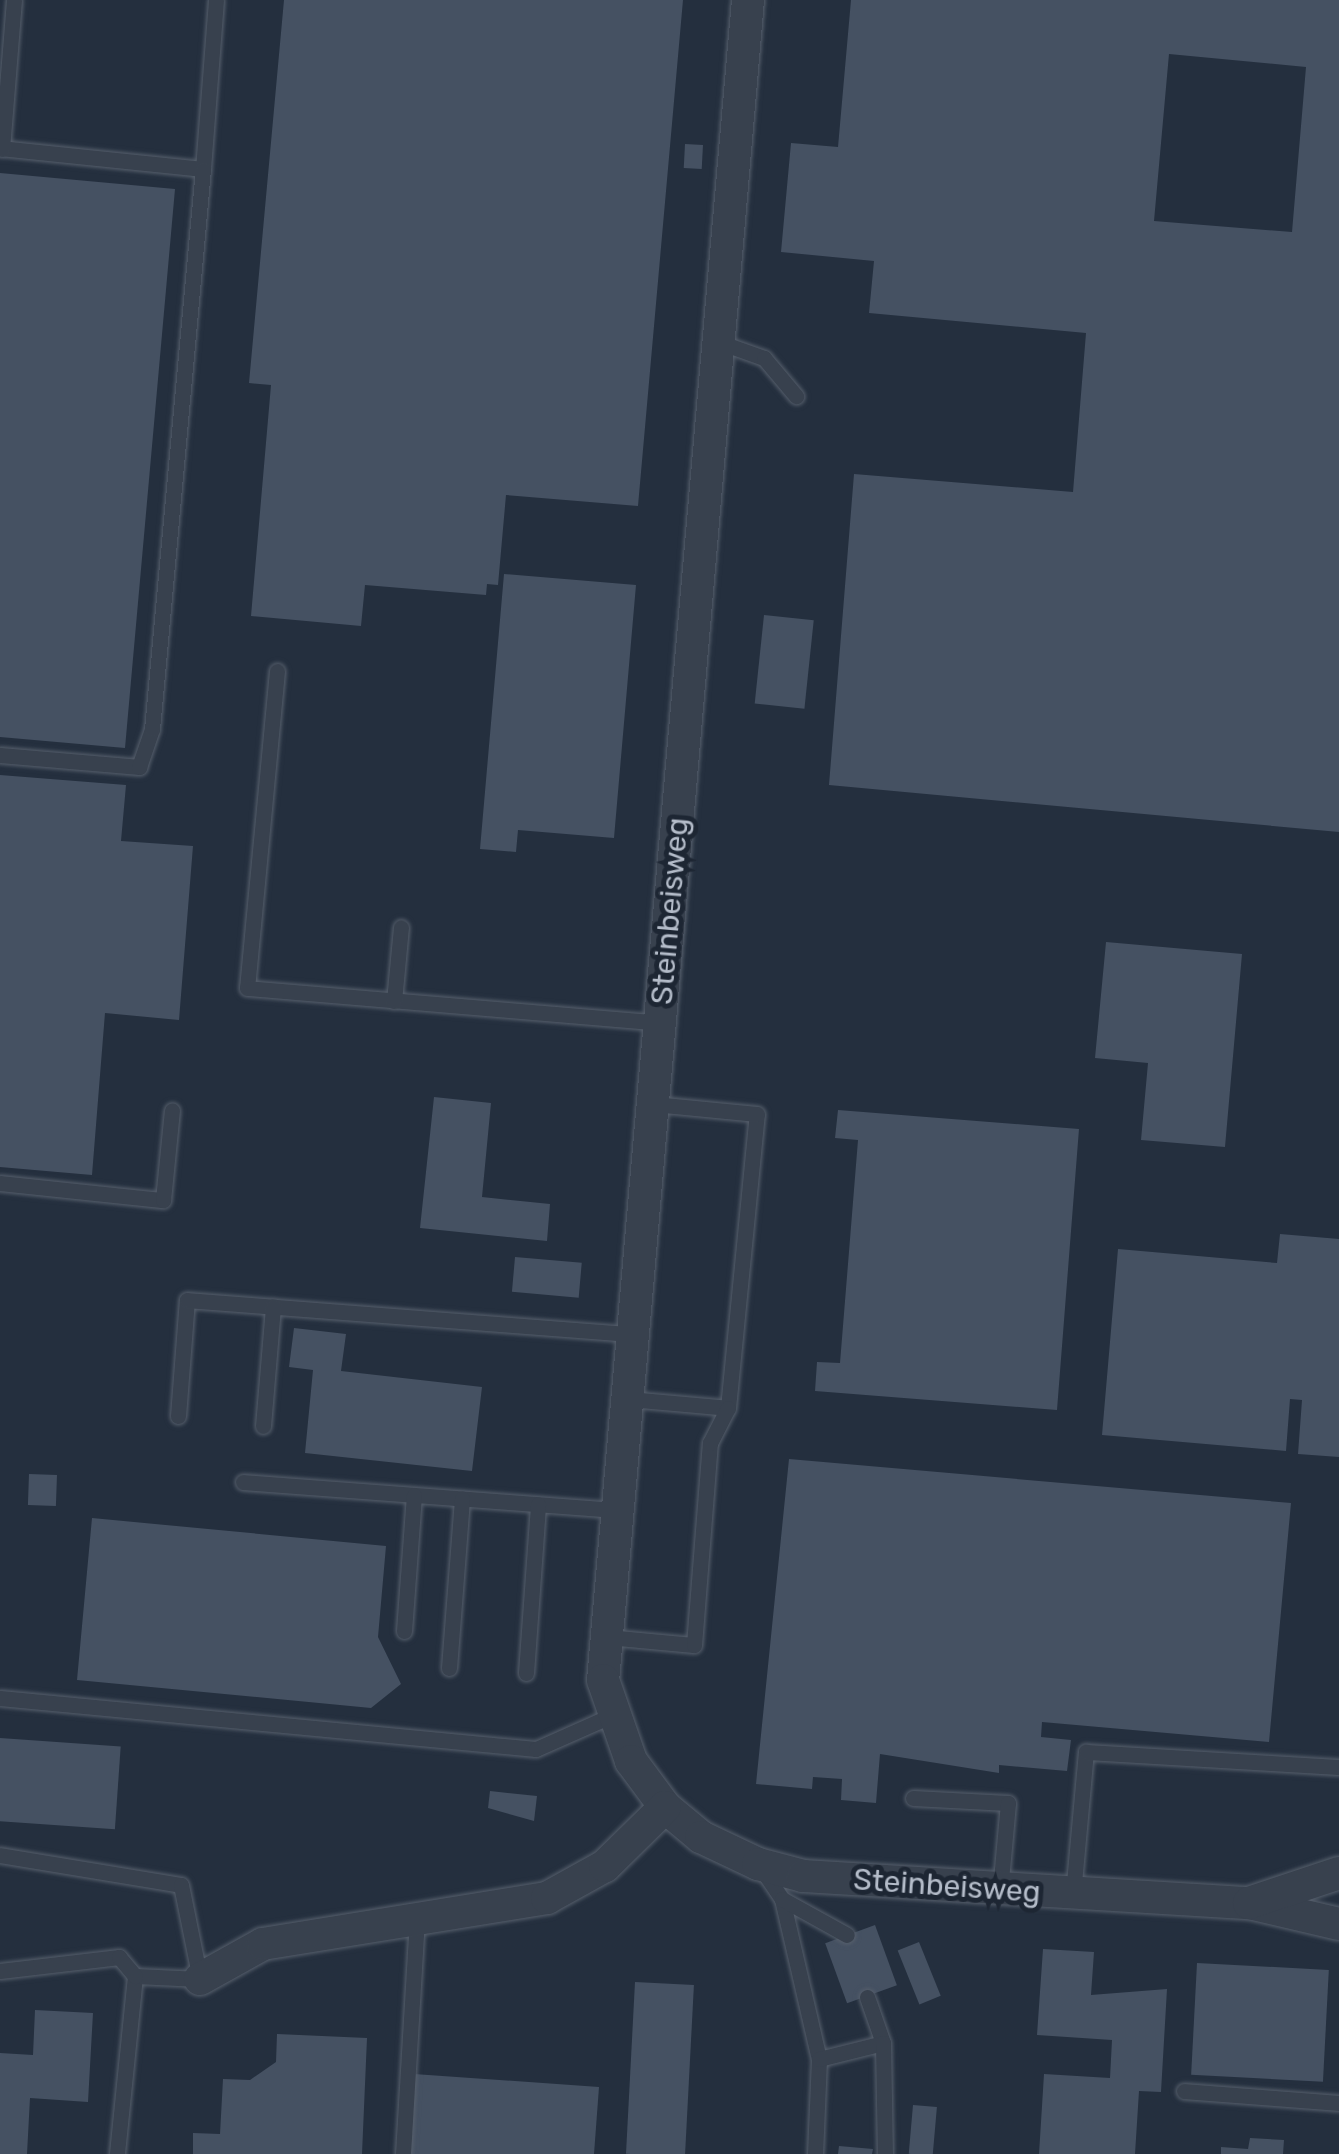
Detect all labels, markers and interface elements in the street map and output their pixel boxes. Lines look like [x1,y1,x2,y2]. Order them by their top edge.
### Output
street label: Steinbeisweg [644,816,696,1006]
street label: Steinbeisweg [852,1861,1042,1911]

